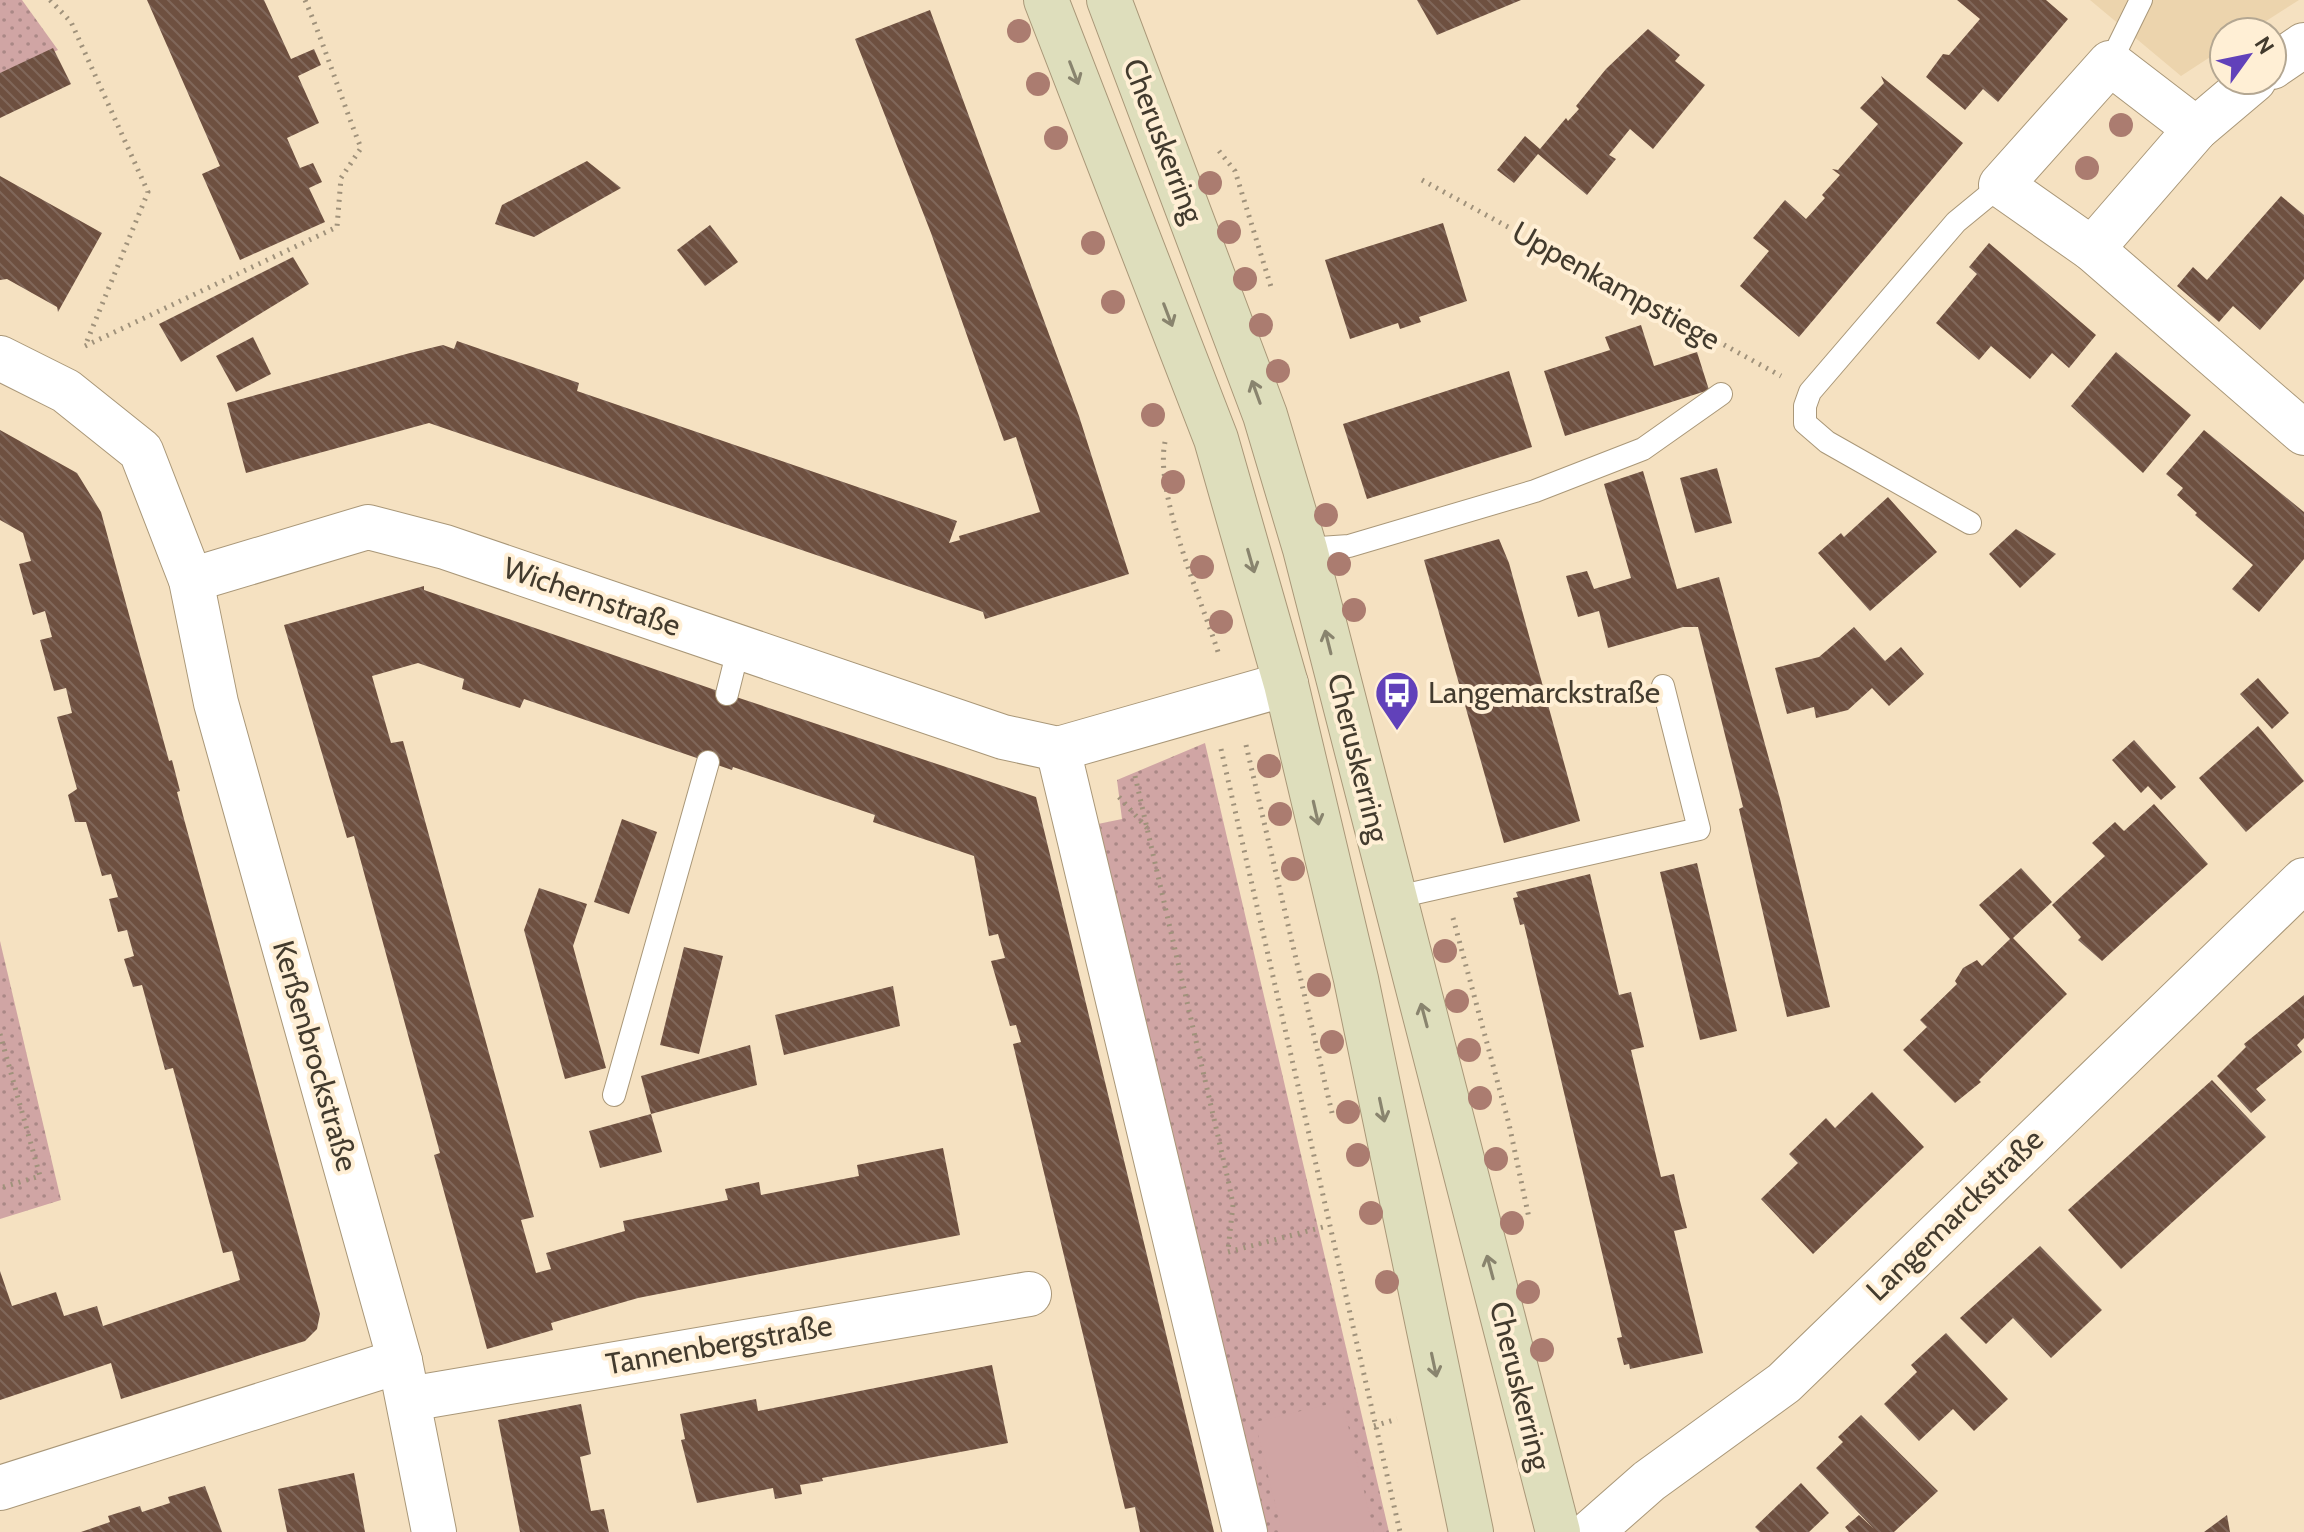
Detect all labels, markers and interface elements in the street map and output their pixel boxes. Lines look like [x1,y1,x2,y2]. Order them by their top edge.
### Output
north arrow [2208,16,2288,96]
text: N [2249,32,2280,59]
street label: Cheruskerring [1115,53,1212,229]
one-way arrow [1068,60,1082,85]
street label: Uppenkampstiege [1506,213,1727,358]
one-way arrow [1162,302,1176,327]
one-way arrow [1248,380,1263,405]
one-way arrow [1244,548,1259,574]
street label: Wichernstraße [499,549,686,644]
one-way arrow [1320,629,1335,655]
bus stop icon: Langemarckstraße [1373,669,1421,732]
street label: Cheruskerring [1320,670,1398,847]
place label: Langemarckstraße [1428,674,1660,711]
one-way arrow [1309,800,1324,825]
street label: Kerßenbrockstraße [265,936,366,1175]
one-way arrow [1415,1003,1430,1029]
one-way arrow [1376,1097,1391,1123]
street label: Langemarckstraße [1858,1121,2051,1309]
one-way arrow [1481,1254,1496,1280]
street label: Cheruskerring [1482,1298,1560,1475]
street label: Tannenbergstraße [603,1306,835,1383]
one-way arrow [1428,1352,1443,1377]

